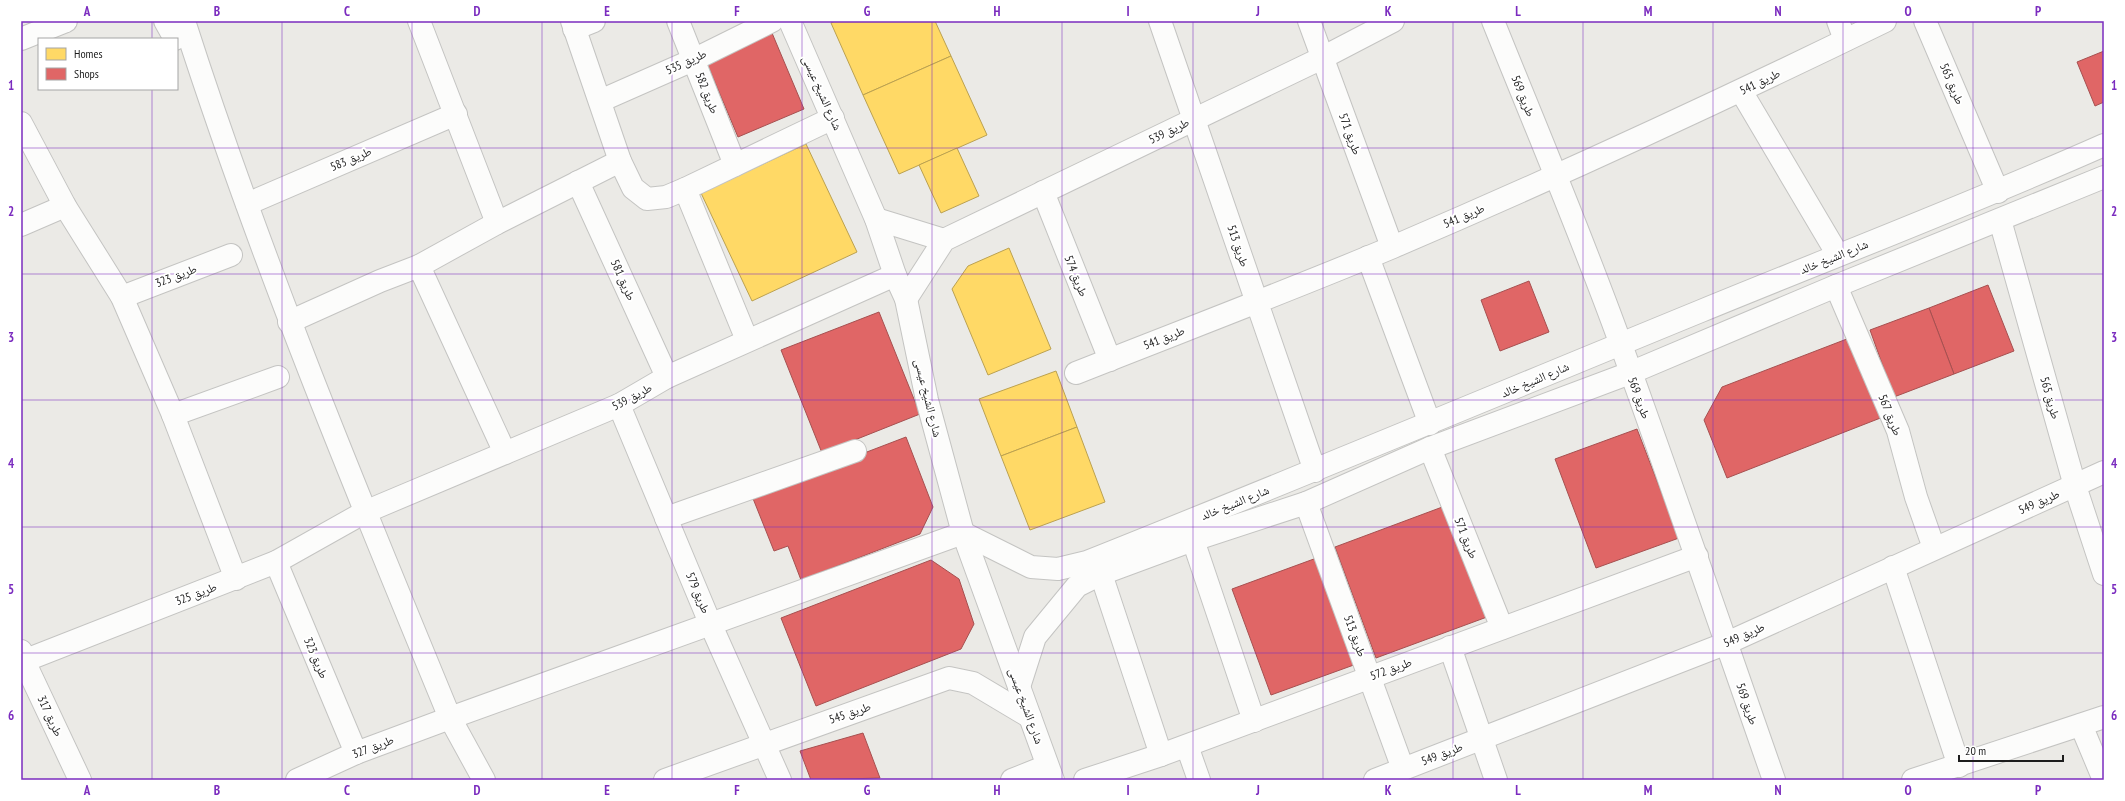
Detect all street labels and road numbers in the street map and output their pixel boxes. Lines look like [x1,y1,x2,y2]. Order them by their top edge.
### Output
street label: طريق 535 [663,46,709,78]
street label: شارع الشيخ عيسى [798,53,846,133]
street label: طريق 565 [1937,61,1968,107]
street label: طريق 541 [1737,65,1783,98]
street label: طريق 582 [692,70,723,116]
street label: طريق 569 [1508,73,1539,119]
street label: طريق 571 [1336,111,1365,157]
street label: طريق 539 [1146,114,1192,147]
street label: طريق 583 [328,143,374,174]
street label: طريق 541 [1441,200,1487,231]
street label: طريق 513 [1224,223,1253,269]
street label: شارع الشيخ خالد [1797,236,1871,278]
street label: طريق 574 [1061,253,1092,299]
street label: طريق 581 [608,257,639,303]
street label: طريق 323 [153,261,199,290]
street label: طريق 541 [1141,322,1187,353]
street label: شارع الشيخ عيسى [911,357,945,439]
street label: شارع الشيخ خالد [1499,358,1572,402]
street label: طريق 569 [1625,375,1654,421]
street label: طريق 565 [2037,375,2064,421]
street label: طريق 539 [609,380,655,414]
street label: طريق 567 [1875,392,1906,438]
street label: شارع الشيخ خالد [1198,482,1272,524]
street label: طريق 549 [2016,486,2062,517]
street label: طريق 571 [1451,515,1482,561]
street label: طريق 579 [683,570,714,616]
street label: طريق 325 [173,579,219,608]
street label: طريق 513 [1341,613,1370,659]
street label: طريق 549 [1721,619,1767,650]
street label: طريق 323 [301,635,332,681]
street label: طريق 572 [1368,654,1414,683]
street label: شارع الشيخ عيسى [1005,666,1047,746]
street label: طريق 569 [1733,681,1762,727]
street label: طريق 317 [34,693,66,739]
street label: طريق 545 [827,698,873,727]
street label: طريق 327 [350,732,396,761]
street label: طريق 549 [1419,739,1465,768]

